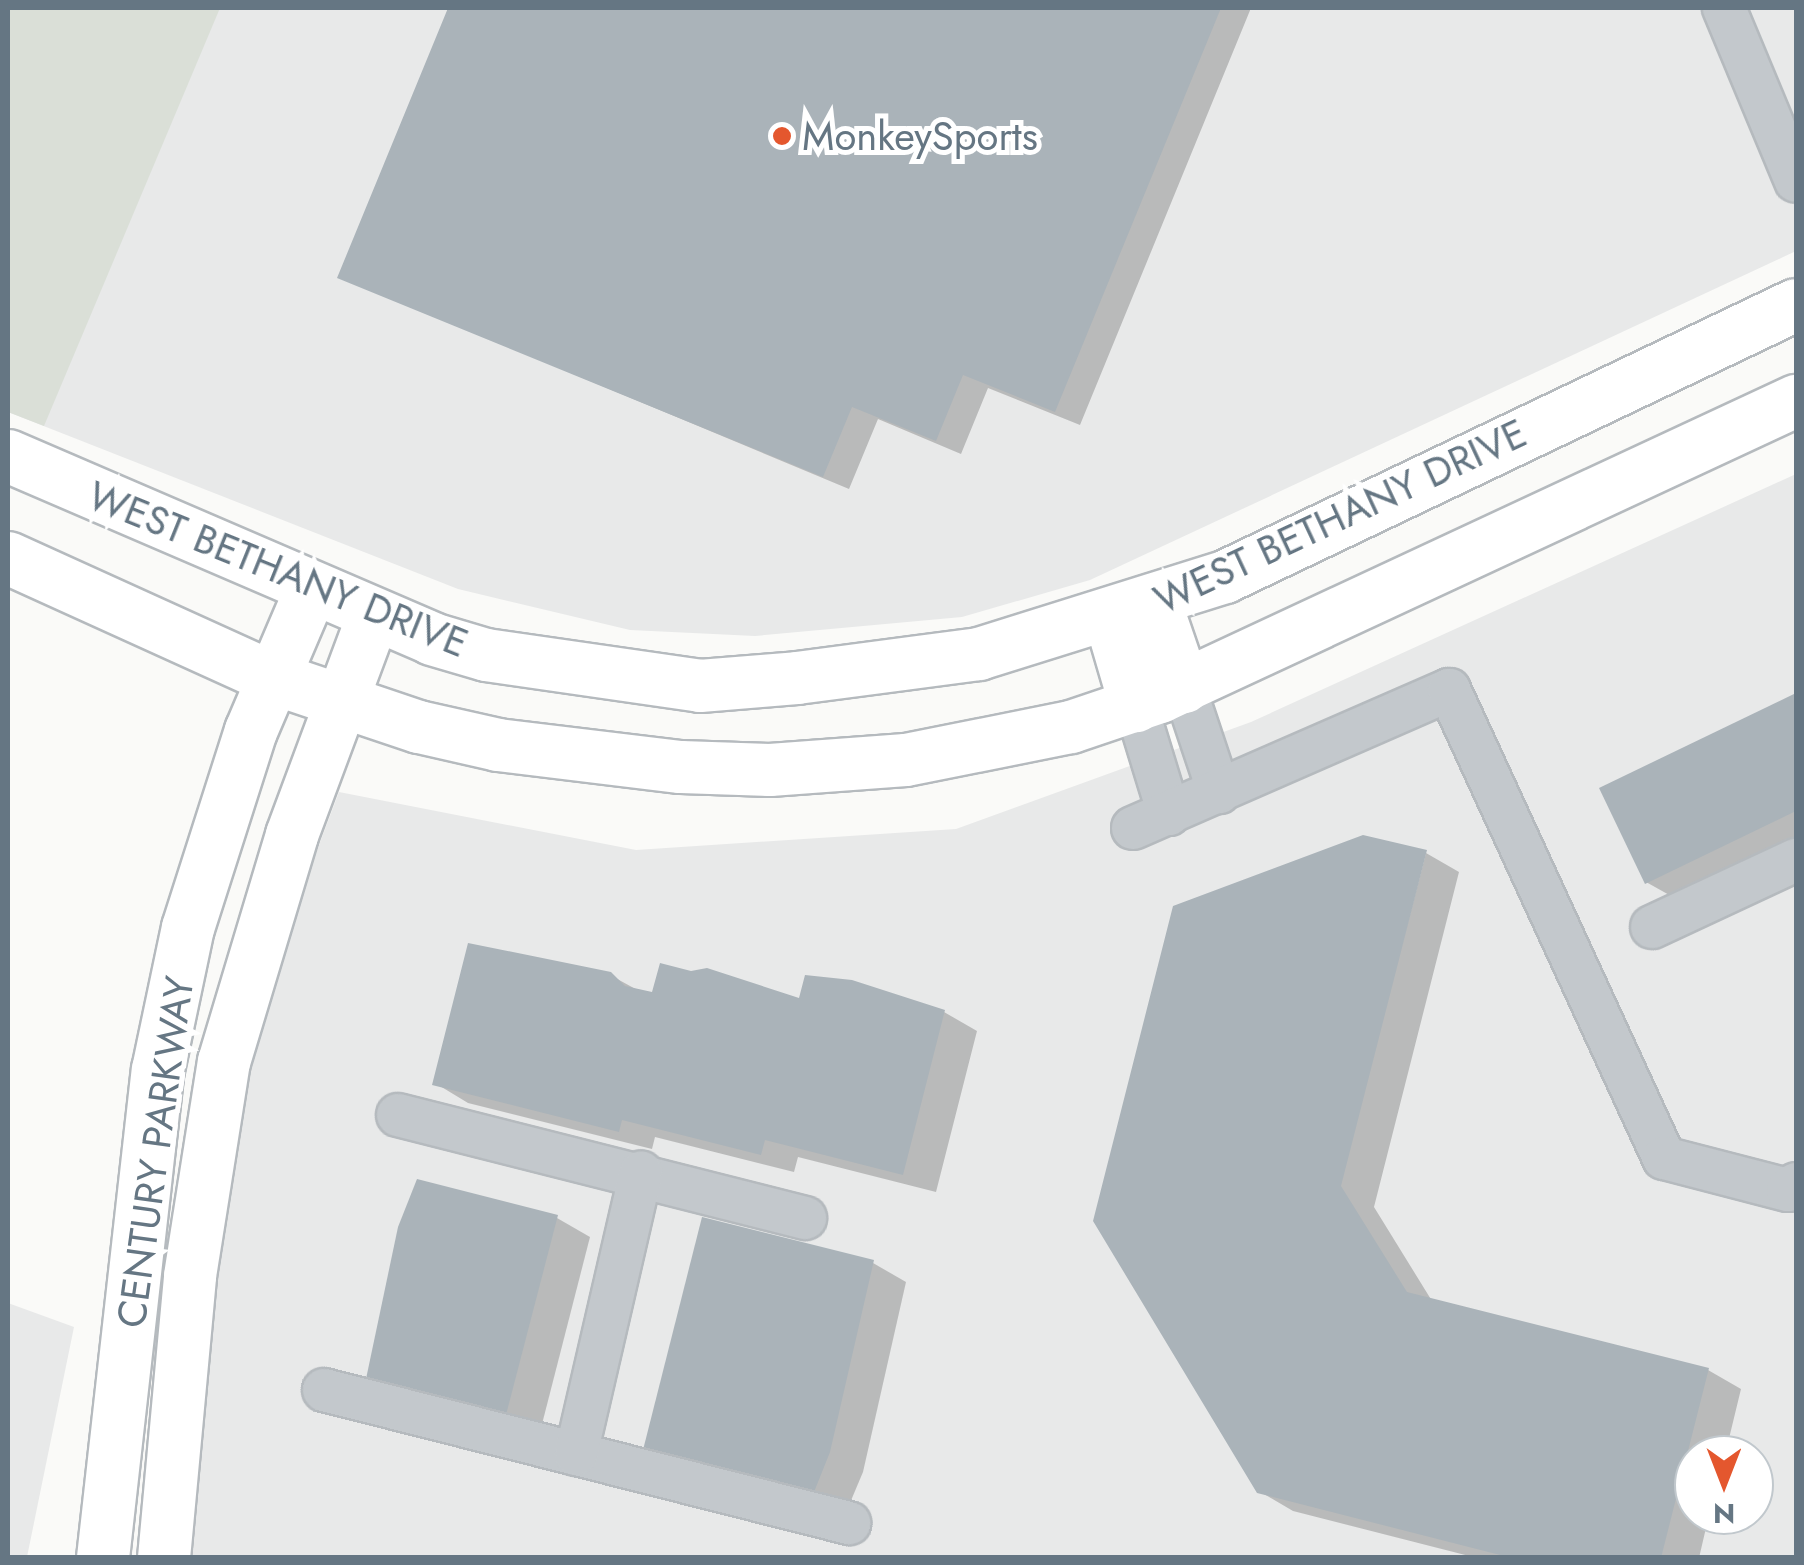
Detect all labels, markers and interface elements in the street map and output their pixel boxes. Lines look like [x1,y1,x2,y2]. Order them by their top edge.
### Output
place label: MonkeySports [802,112,1038,160]
marker: MonkeySports [771,125,793,147]
street label: WEST BETHANY DRIVE [1146,409,1534,623]
street label: WEST BETHANY DRIVE [81,471,475,667]
street label: CENTURY PARKWAY [107,973,203,1331]
north arrow [1674,1435,1774,1535]
text: N [1713,1493,1735,1534]

